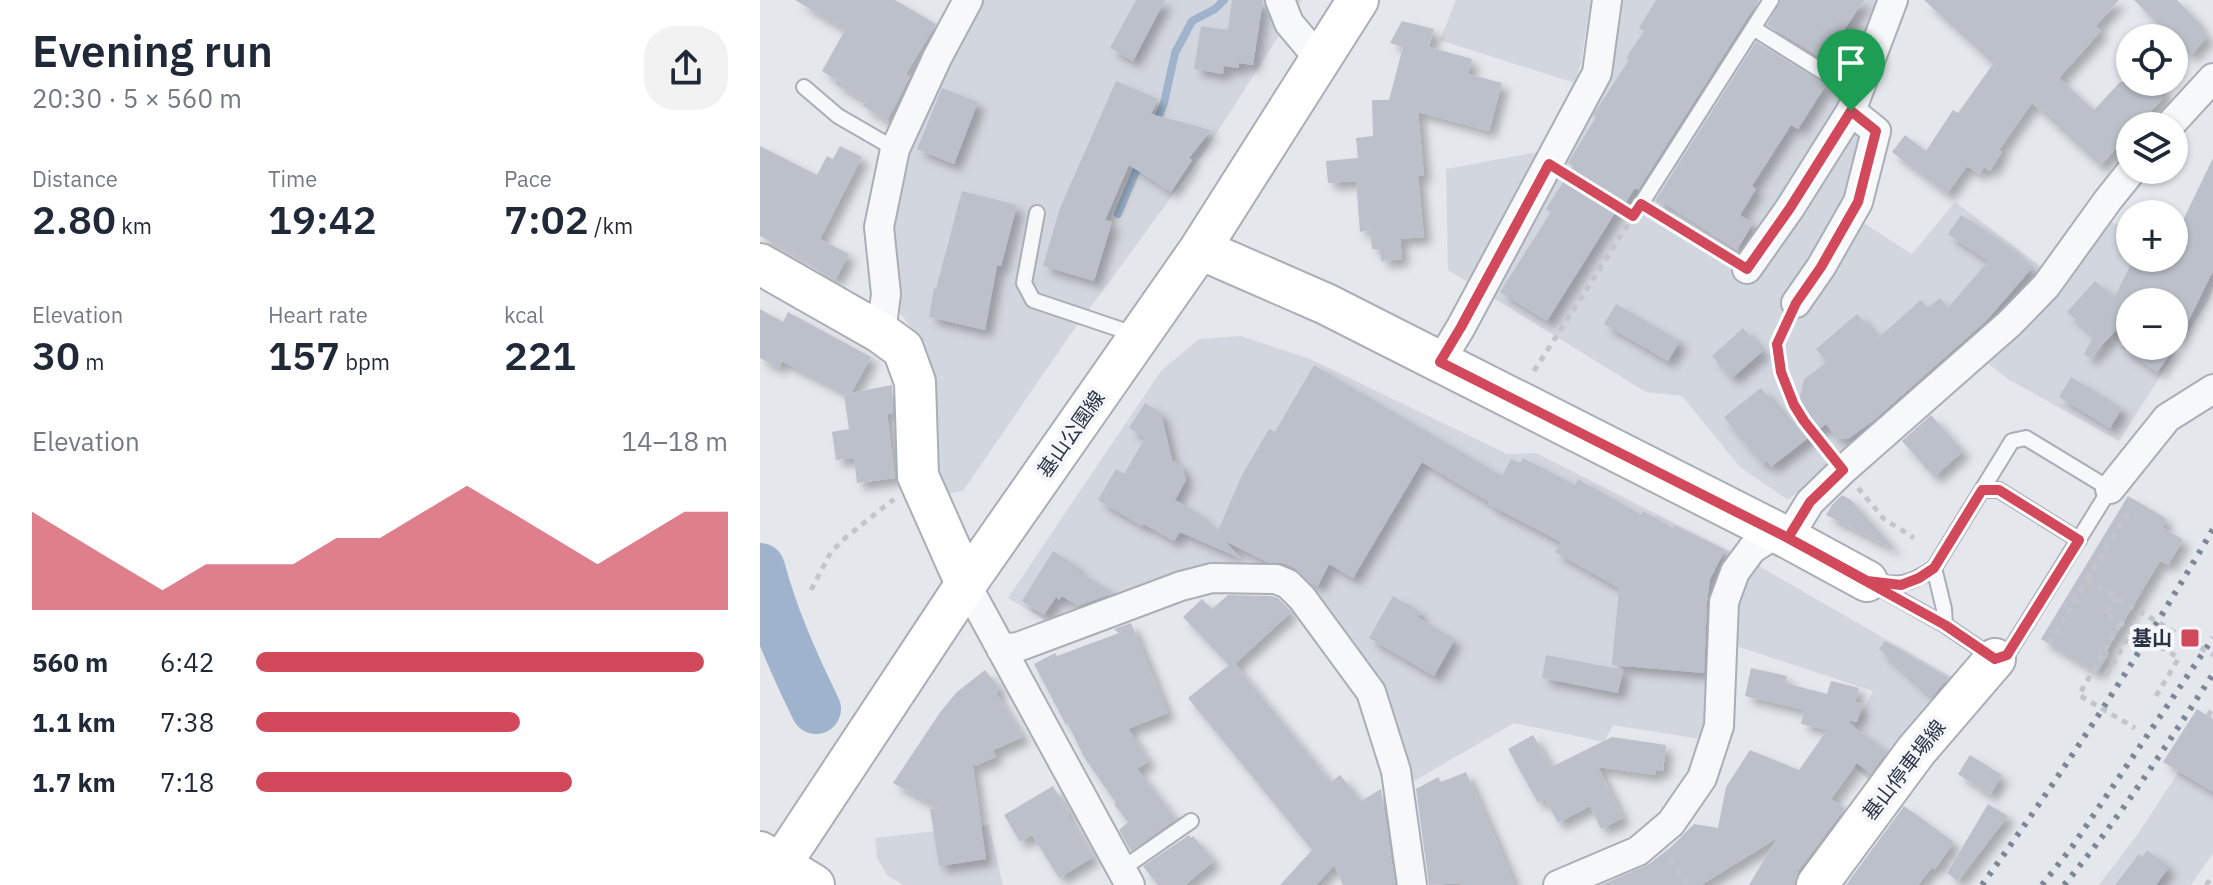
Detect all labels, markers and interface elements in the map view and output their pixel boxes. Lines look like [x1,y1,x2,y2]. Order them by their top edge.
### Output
text: Evening run [32,22,273,79]
map controls [2116,24,2188,360]
button: locate [2116,24,2188,96]
button: share [644,26,728,110]
pin [1817,29,1885,111]
icon: arrive [1829,41,1873,85]
text: 20:30 · 5 × 560 m [32,81,242,115]
button: layers [2116,112,2188,184]
text: Distance [32,164,118,193]
text: Time [268,164,317,193]
text: Pace [504,164,552,193]
text: 2.80 [32,193,116,245]
text: 19:42 [268,193,377,245]
text: 7:02 [504,193,589,245]
button: + [2116,200,2188,272]
text: km [116,211,152,240]
text: /km [589,211,633,240]
button: − [2116,288,2188,360]
text: Elevation [32,300,123,329]
text: Heart rate [268,300,368,329]
text: kcal [504,300,544,329]
text: 30 [32,329,80,381]
text: 157 [268,329,340,381]
text: 221 [504,329,576,381]
text: m [80,347,104,376]
text: bpm [340,347,390,376]
street label: 基山公園線 [1031,385,1110,482]
text: Elevation [32,424,140,458]
text: 14–18 m [621,424,728,458]
place label: 基山 [2132,624,2172,651]
marker: 基山 [2179,627,2201,649]
text: 560 m [32,645,108,679]
text: 6:42 [160,645,214,679]
text: 1.1 km [32,705,116,739]
text: 7:38 [160,705,214,739]
street label: 基山停車場線 [1856,714,1951,825]
text: 1.7 km [32,765,116,799]
text: 7:18 [160,765,214,799]

